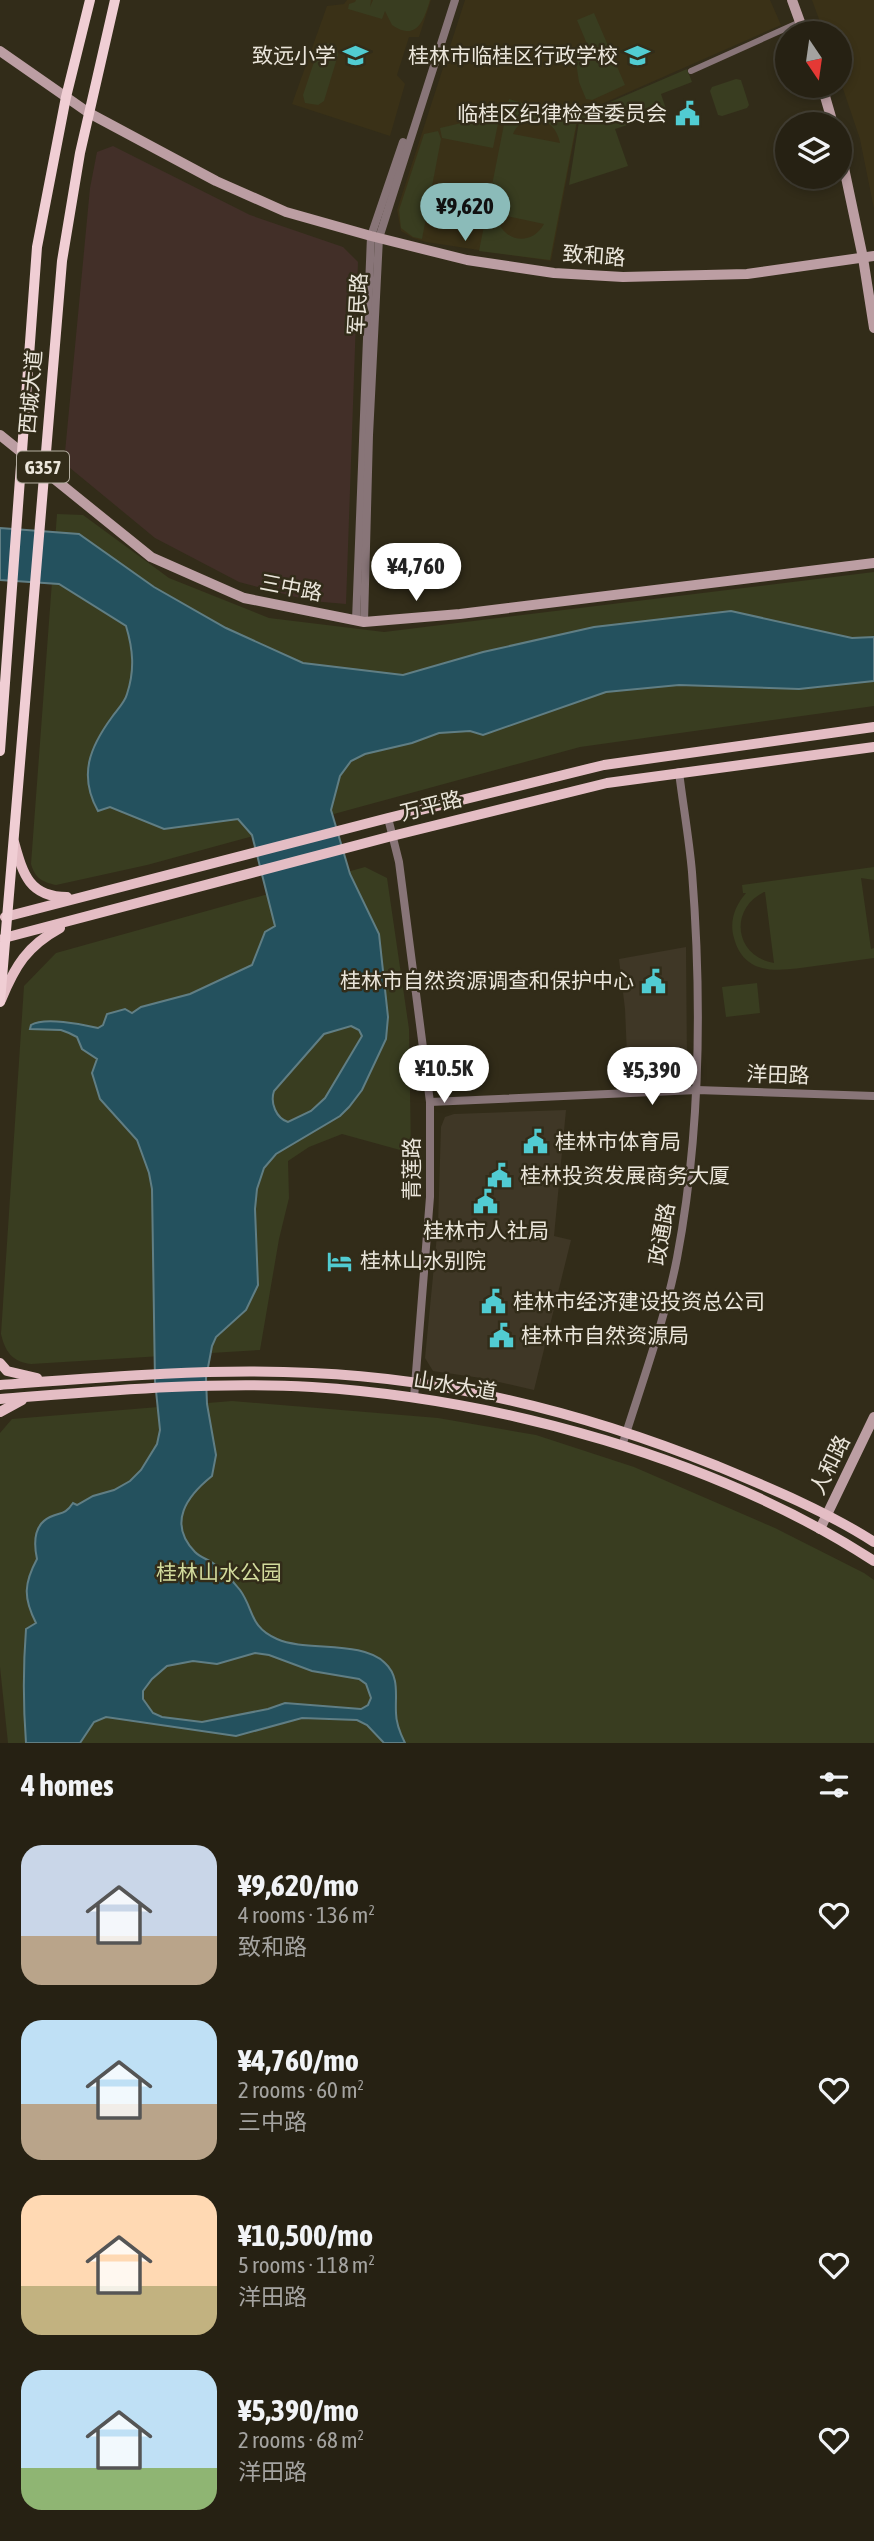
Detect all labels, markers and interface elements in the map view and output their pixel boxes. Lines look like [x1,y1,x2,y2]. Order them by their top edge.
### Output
north arrow [775,21,852,98]
map controls [775,21,852,189]
school or university icon: 致远小学 [342,42,370,70]
school or university icon: 桂林市临桂区行政学校 [624,42,652,70]
place label: 致远小学 [252,43,336,67]
place label: 桂林市临桂区行政学校 [408,43,618,67]
public building icon: 临桂区纪律检查委员会 [673,100,701,128]
place label: 临桂区纪律检查委员会 [457,101,667,125]
button: layers [775,112,852,189]
pin: ¥9,620 [408,184,522,243]
text: ¥9,620 [436,193,494,219]
street label: 致和路 [562,241,626,269]
street label: 军民路 [343,272,371,336]
street label: 西城大道 [14,349,46,435]
road number: G357 [17,452,69,482]
pin: ¥4,760 [359,544,473,603]
text: ¥4,760 [387,553,445,579]
street label: 三中路 [258,569,324,605]
street label: 万平路 [397,786,464,824]
public building icon: 桂林市自然资源调查和保护中心 [640,967,668,995]
place label: 桂林市自然资源调查和保护中心 [340,968,634,992]
pin: ¥10.5K [387,1046,501,1105]
pin: ¥5,390 [595,1048,709,1107]
text: ¥10.5K [415,1055,473,1081]
text: ¥5,390 [623,1057,681,1083]
street label: 洋田路 [746,1061,810,1087]
public building icon: 桂林市体育局 [521,1128,549,1156]
place label: 桂林市体育局 [555,1129,681,1153]
street label: 青莲路 [399,1138,423,1201]
public building icon: 桂林投资发展商务大厦 [486,1162,514,1190]
place label: 桂林投资发展商务大厦 [520,1163,730,1187]
public building icon: 桂林市人社局 [472,1188,500,1216]
street label: 政通路 [644,1201,678,1267]
place label: 桂林市人社局 [423,1218,549,1242]
hotel icon: 桂林山水别院 [326,1247,354,1275]
place label: 桂林山水别院 [360,1248,486,1272]
public building icon: 桂林市经济建设投资总公司 [479,1288,507,1316]
place label: 桂林市经济建设投资总公司 [513,1289,765,1313]
public building icon: 桂林市自然资源局 [487,1322,515,1350]
place label: 桂林市自然资源局 [521,1323,689,1347]
street label: 山水大道 [412,1367,499,1403]
street label: 人和路 [805,1431,854,1498]
park label: 桂林山水公园 [156,1560,282,1584]
icon: filters [815,1766,853,1804]
text: 4 homes [21,1768,114,1802]
text: ¥9,620/mo [238,1868,359,1902]
icon: home [77,1873,161,1957]
icon: heart [815,1896,853,1934]
text: 4 rooms · 136 m² [238,1902,375,1928]
text: 致和路 [238,1934,307,1960]
text: ¥4,760/mo [238,2043,359,2077]
icon: home [77,2048,161,2132]
icon: heart [815,2071,853,2109]
text: 2 rooms · 60 m² [238,2077,364,2103]
text: 三中路 [238,2109,307,2135]
text: ¥10,500/mo [238,2218,373,2252]
icon: home [77,2223,161,2307]
icon: heart [815,2246,853,2284]
text: 5 rooms · 118 m² [238,2252,375,2278]
text: 洋田路 [238,2284,307,2310]
text: ¥5,390/mo [238,2393,359,2427]
icon: home [77,2398,161,2482]
icon: heart [815,2421,853,2459]
text: 2 rooms · 68 m² [238,2427,364,2453]
text: 洋田路 [238,2459,307,2485]

